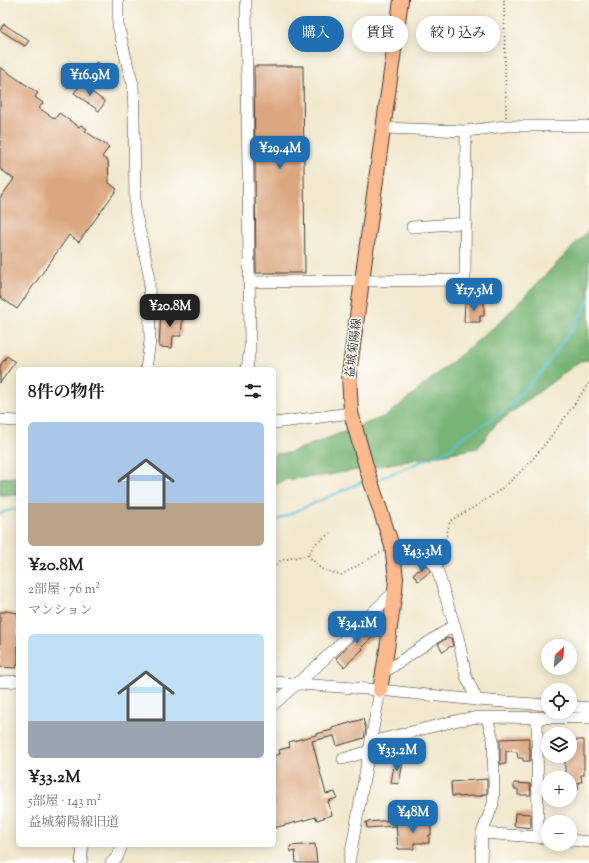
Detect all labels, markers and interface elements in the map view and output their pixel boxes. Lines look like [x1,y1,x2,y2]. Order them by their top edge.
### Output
chip: 購入 [288,16,344,52]
chip: 賃貸 [352,16,408,52]
chip: 絞り込み [416,16,500,52]
pin: ¥16.9M [57,63,123,97]
text: ¥16.9M [70,67,110,85]
pin: ¥29.4M [247,136,313,170]
text: ¥29.4M [259,140,301,158]
pin: ¥17.5M [441,278,507,312]
text: ¥17.5M [455,282,493,300]
pin: ¥20.8M [137,294,203,328]
text: ¥20.8M [149,298,191,316]
street label: 益城菊陽線 [341,317,367,379]
icon: filters [242,380,264,402]
text: 8件の物件 [28,381,105,405]
icon: home [110,448,182,520]
pin: ¥43.3M [389,539,455,573]
text: ¥43.3M [402,543,442,561]
text: ¥20.8M [28,554,84,578]
text: 2部屋 · 76 m² [28,581,100,599]
text: マンション [28,602,92,620]
pin: ¥34.1M [324,611,390,645]
text: ¥34.1M [337,615,377,633]
north arrow [541,639,577,675]
map controls [541,639,577,851]
icon: home [110,660,182,732]
button: locate [541,683,577,719]
button: layers [541,727,577,763]
pin: ¥33.2M [364,738,430,772]
text: ¥33.2M [377,742,417,760]
text: ¥33.2M [28,766,81,790]
button: + [541,771,577,807]
text: 5部屋 · 143 m² [28,793,101,811]
pin: ¥48M [389,800,437,834]
text: ¥48M [397,804,429,822]
text: 益城菊陽線旧道 [28,814,119,832]
button: − [541,815,577,851]

